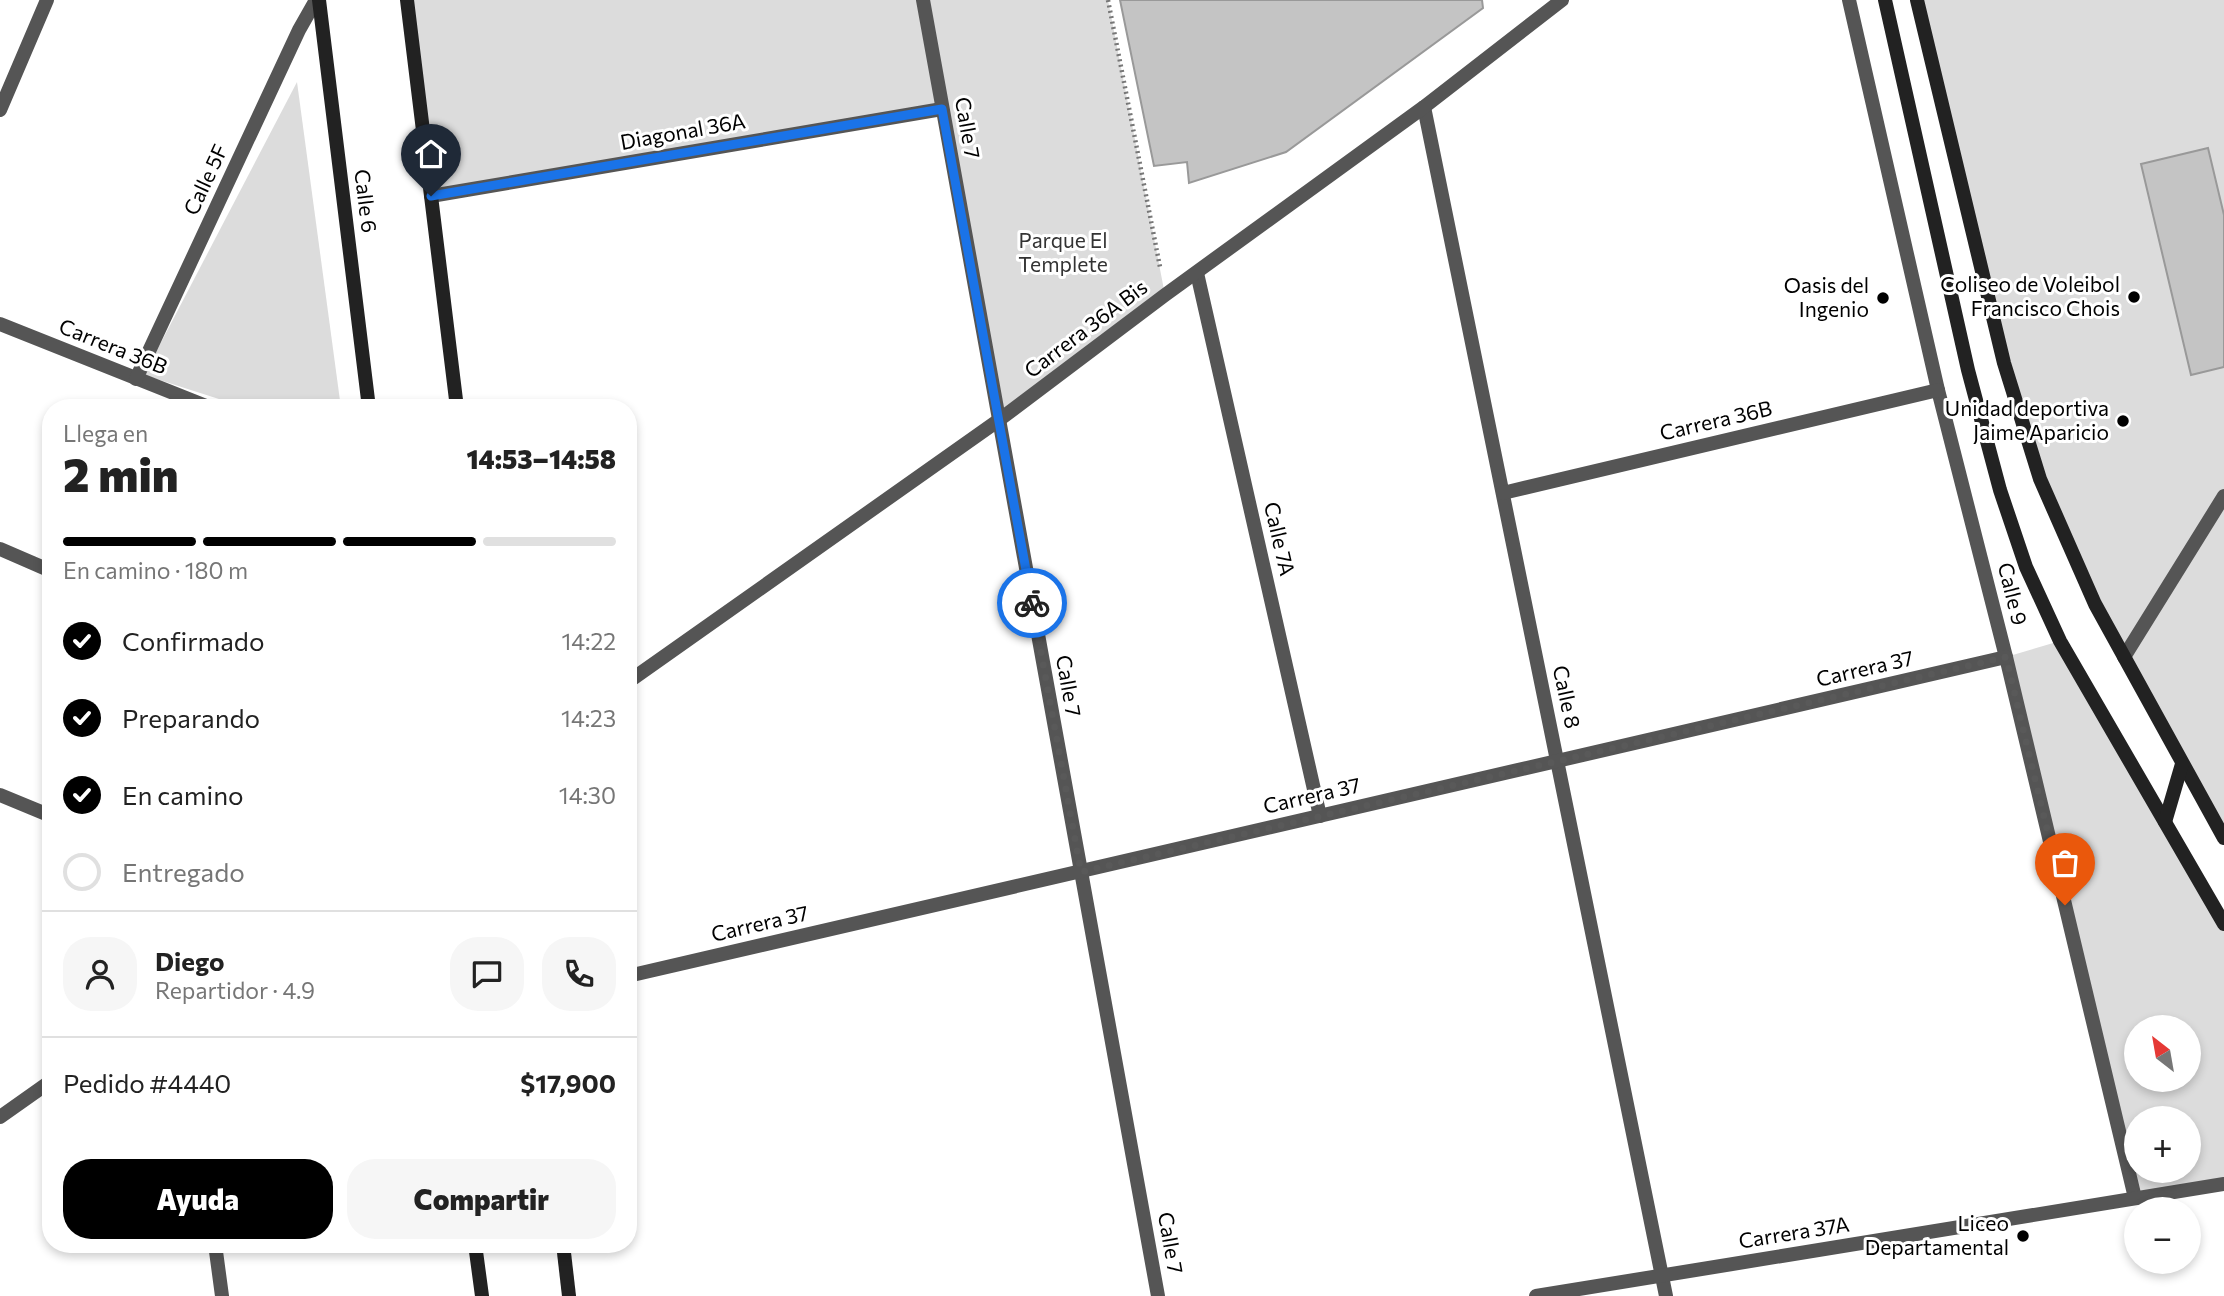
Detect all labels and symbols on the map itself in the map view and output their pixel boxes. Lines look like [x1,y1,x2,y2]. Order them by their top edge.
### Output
street label: Calle 7 [951,95,986,161]
street label: Diagonal 36A [618,107,747,154]
pin [401,124,461,196]
street label: Calle 5F [177,140,232,219]
street label: Calle 6 [350,168,383,234]
park label: Parque El Templete [1018,227,1108,276]
place label: Coliseo de Voleibol Francisco Chois [1940,271,2120,320]
place label: Oasis del Ingenio [1784,272,1869,321]
street label: Carrera 36A Bis [1019,273,1151,382]
marker: Coliseo de Voleibol Francisco Chois [2126,289,2142,305]
marker: Oasis del Ingenio [1875,290,1891,306]
street label: Carrera 36B [56,313,171,379]
street label: Carrera 36B [1657,394,1774,445]
place label: Unidad deportiva Jaime Aparicio [1945,395,2109,444]
marker: Unidad deportiva Jaime Aparicio [2115,413,2131,429]
street label: Calle 7A [1260,499,1301,578]
street label: Calle 9 [1994,560,2033,628]
courier [997,568,1067,638]
street label: Carrera 37 [1814,644,1916,691]
street label: Calle 7 [1052,653,1087,719]
street label: Calle 8 [1549,663,1586,731]
street label: Carrera 37 [1261,771,1363,818]
pin [2035,833,2095,905]
street label: Carrera 37 [709,899,811,946]
north arrow [2124,1015,2202,1092]
street label: Calle 7 [1154,1210,1189,1276]
street label: Carrera 37A [1737,1210,1851,1253]
place label: Liceo Departamental [1865,1210,2009,1259]
marker: Liceo Departamental [2015,1228,2031,1244]

